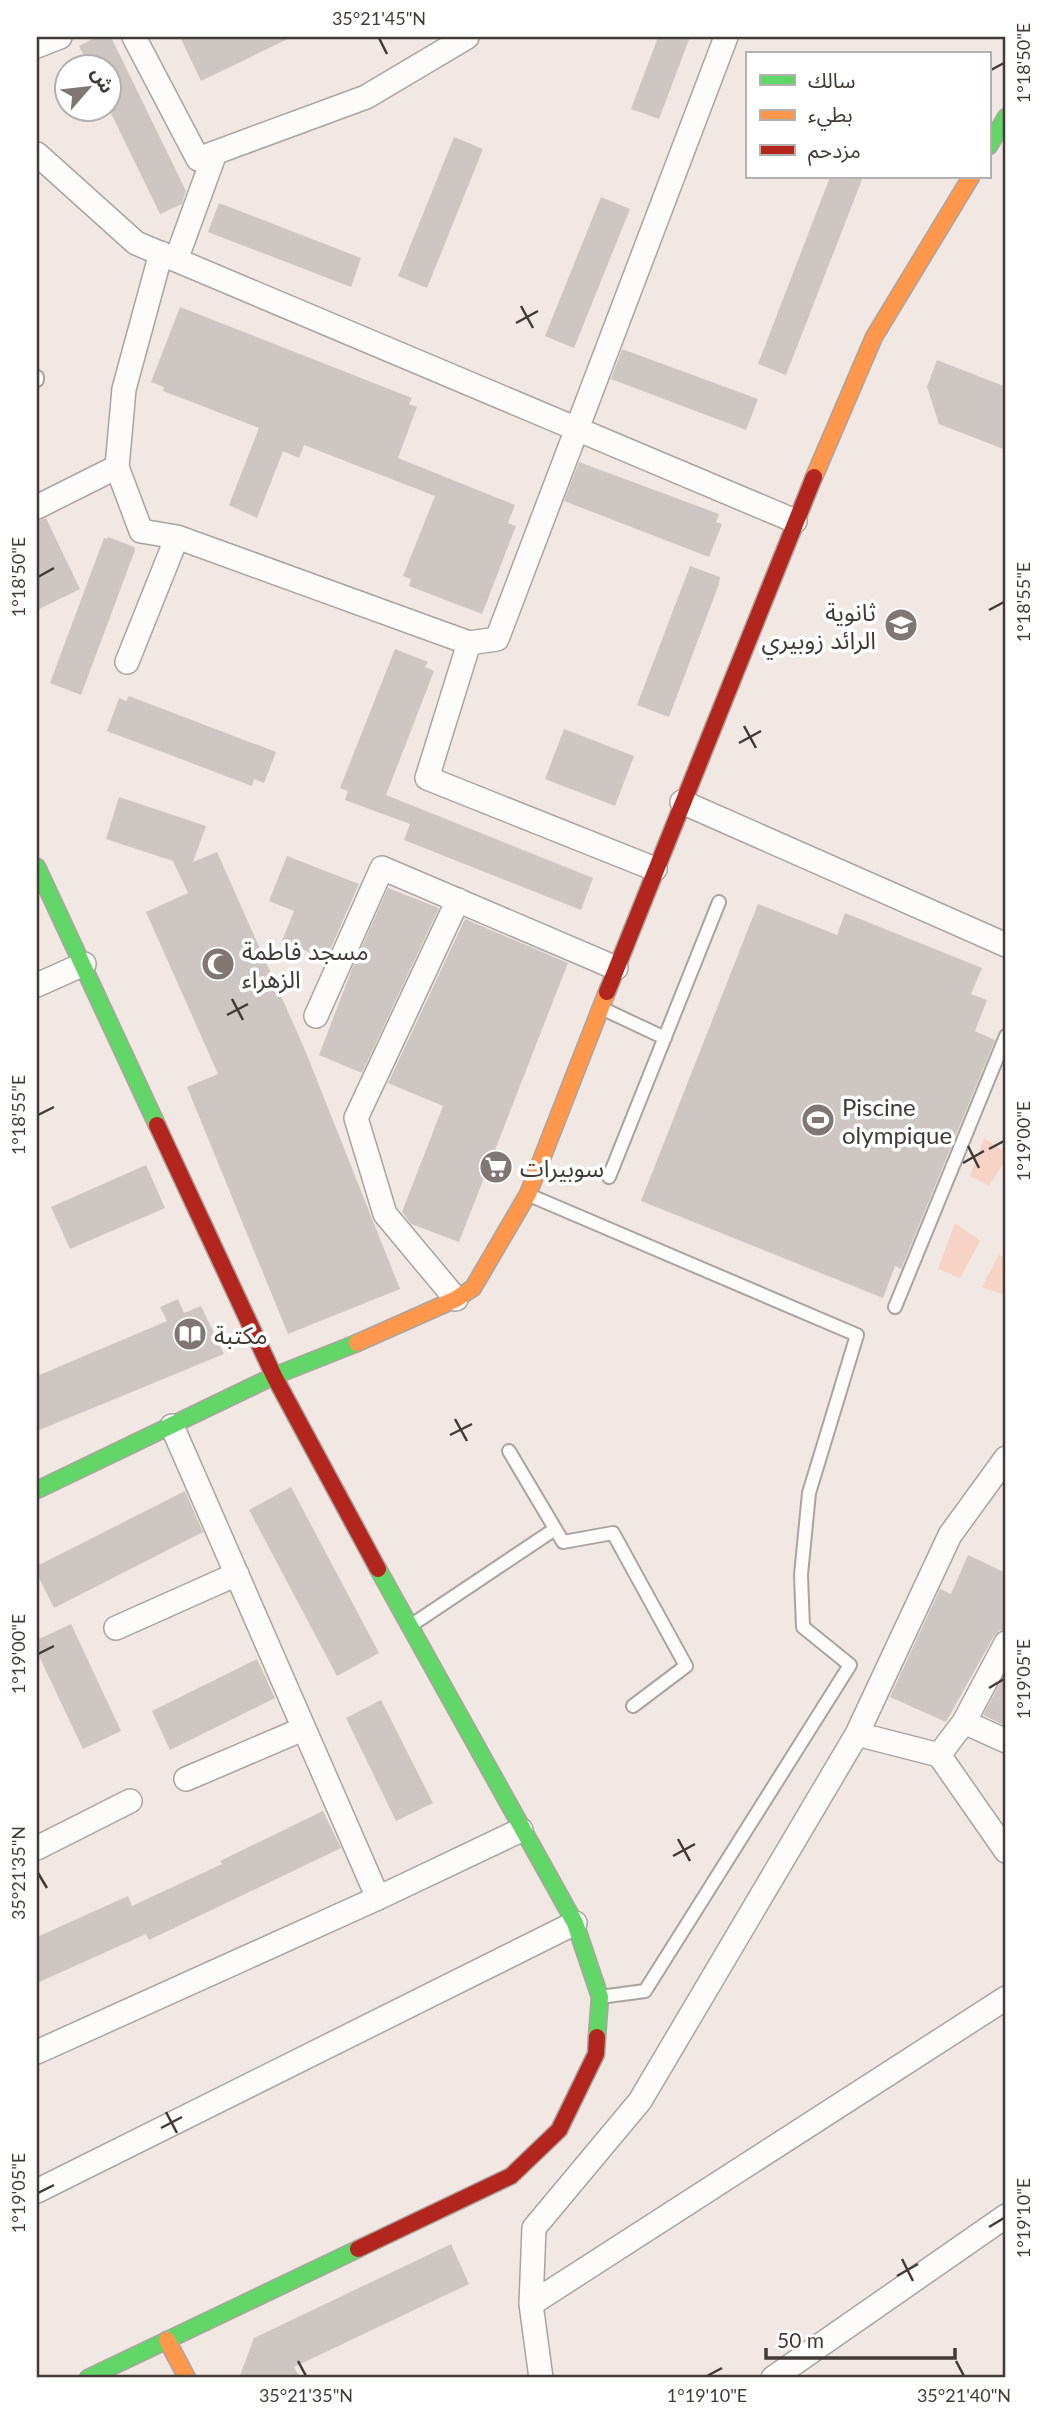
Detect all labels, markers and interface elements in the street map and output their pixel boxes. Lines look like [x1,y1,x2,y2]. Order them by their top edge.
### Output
text: 35°21'45"N [332,7,426,29]
text: 1°18'50"E [1012,23,1034,103]
north arrow [52,52,122,122]
legend [746,52,990,178]
text: ش [87,63,120,97]
text: سالك [808,67,855,92]
text: بطيء [808,101,853,131]
text: مزدحم [808,137,861,166]
text: 1°18'50"E [7,537,29,617]
text: 1°18'55"E [1012,562,1034,642]
place label: ثانوية الرائد زوبيري [761,597,876,659]
school or university icon: ثانوية الرائد زوبيري [882,606,920,644]
place label: مسجد فاطمة الزهراء [242,936,369,994]
mosque icon: مسجد فاطمة الزهراء [199,945,237,983]
text: 1°18'55"E [7,1075,29,1155]
place label: Piscine olympique [842,1092,952,1149]
sports icon: Piscine olympique [799,1101,837,1139]
text: 1°19'00"E [1012,1101,1034,1181]
supermarket icon: سوبيرات [477,1148,515,1186]
place label: سوبيرات [520,1153,604,1183]
library icon: مكتبة [171,1315,209,1353]
place label: مكتبة [214,1320,268,1349]
text: 1°19'00"E [7,1614,29,1694]
text: 1°19'05"E [1012,1639,1034,1719]
text: 35°21'35"N [7,1826,29,1920]
text: 1°19'05"E [7,2153,29,2233]
text: 1°19'10"E [1012,2178,1034,2258]
scale bar [766,2317,956,2361]
text: 50 m [777,2327,824,2352]
text: 35°21'35"N [259,2384,353,2406]
text: 1°19'10"E [667,2384,747,2406]
text: 35°21'40"N [917,2384,1011,2406]

